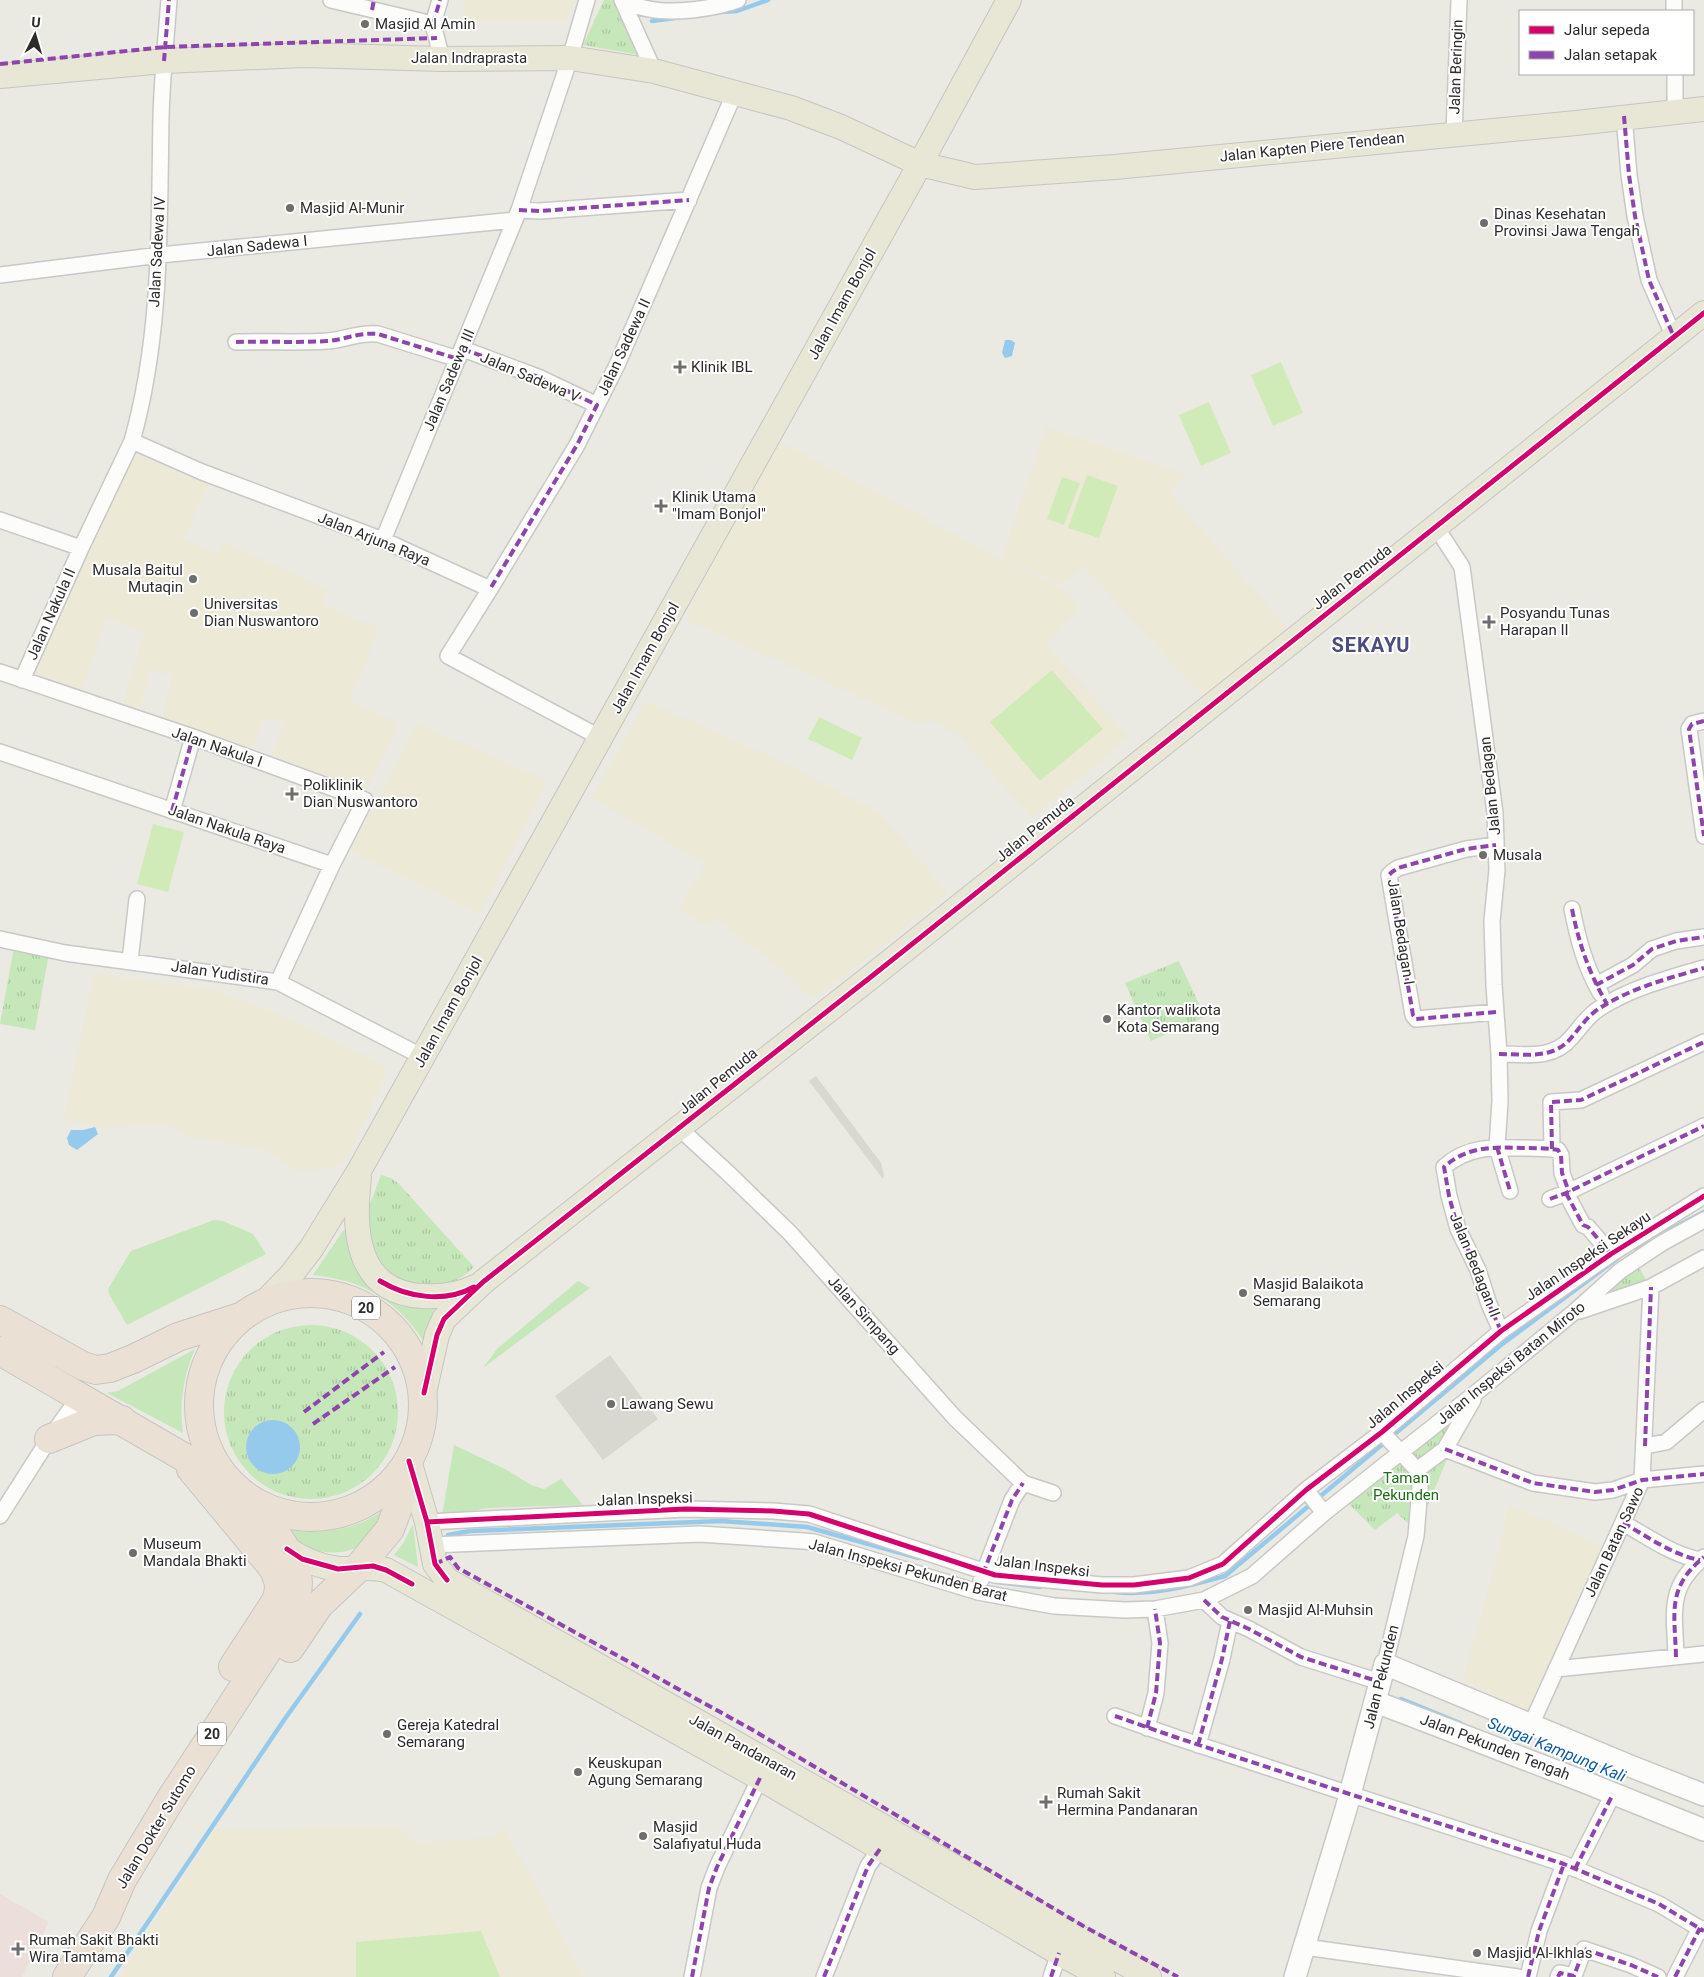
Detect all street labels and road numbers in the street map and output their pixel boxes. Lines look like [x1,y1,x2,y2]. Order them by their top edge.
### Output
street label: Jalan Beringin [1445,19,1467,115]
street label: Jalan Indraprasta [411,49,527,67]
street label: Jalan Kapten Piere Tendean [1219,128,1405,166]
street label: Jalan Sadewa IV [145,196,169,308]
street label: Jalan Sadewa I [206,232,308,260]
street label: Jalan Imam Bonjol [804,245,880,363]
street label: Jalan Sadewa II [594,296,654,398]
street label: Jalan Sadewa III [419,326,479,434]
street label: Jalan Sadewa V [477,348,583,406]
street label: Jalan Arjuna Raya [315,508,433,570]
street label: Jalan Pemuda [1309,540,1395,614]
street label: Jalan Nakula II [23,565,79,663]
street label: Jalan Imam Bonjol [607,599,683,717]
street label: Jalan Nakula I [169,723,265,771]
street label: Jalan Bedagan [1476,736,1504,836]
street label: Jalan Pemuda [992,792,1078,866]
street label: Jalan Nakula Raya [166,800,288,858]
street label: Jalan Bedagan I [1384,878,1418,986]
street label: Jalan Imam Bonjol [410,953,486,1071]
street label: Jalan Yudistira [170,957,270,989]
street label: Jalan Pemuda [675,1044,761,1118]
street label: Jalan Inspeksi Sekayu [1522,1207,1654,1305]
street label: Jalan Bedagan II [1446,1210,1504,1320]
street label: Jalan Simpang [824,1272,904,1358]
road number: 20 [352,1296,380,1320]
street label: Jalan Inspeksi Batan Miroto [1433,1298,1589,1428]
street label: Jalan Inspeksi [1363,1357,1447,1433]
street label: Jalan Batan Sawo [1581,1484,1647,1600]
street label: Jalan Inspeksi [597,1488,693,1510]
street label: Jalan Inspeksi Pekunden Barat [807,1535,1009,1605]
street label: Jalan Inspeksi [993,1551,1091,1581]
street label: Jalan Pekunden [1359,1623,1403,1731]
street label: Jalan Pandanaran [686,1710,800,1784]
street label: Jalan Pekunden Tengah [1417,1710,1573,1784]
road number: 20 [198,1722,226,1746]
street label: Jalan Dokter Sutomo [112,1762,200,1892]

